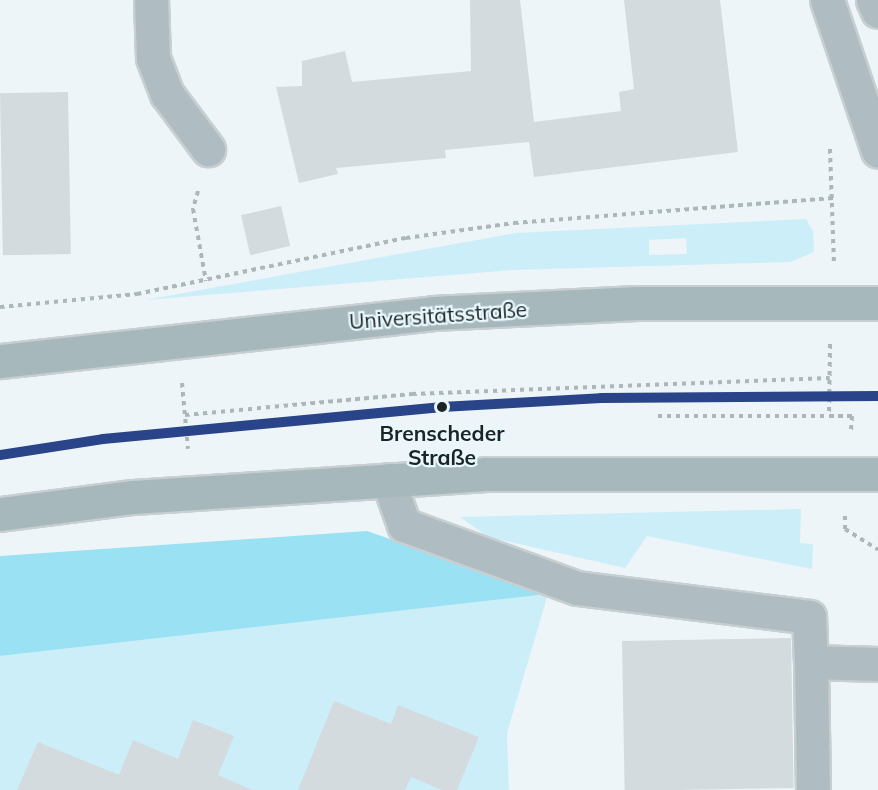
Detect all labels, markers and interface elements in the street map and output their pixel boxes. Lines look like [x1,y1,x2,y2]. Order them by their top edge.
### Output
street label: Universitätsstraße [348,296,528,334]
marker: Brenscheder Straße [431,396,453,418]
place label: Brenscheder Straße [380,420,504,470]

